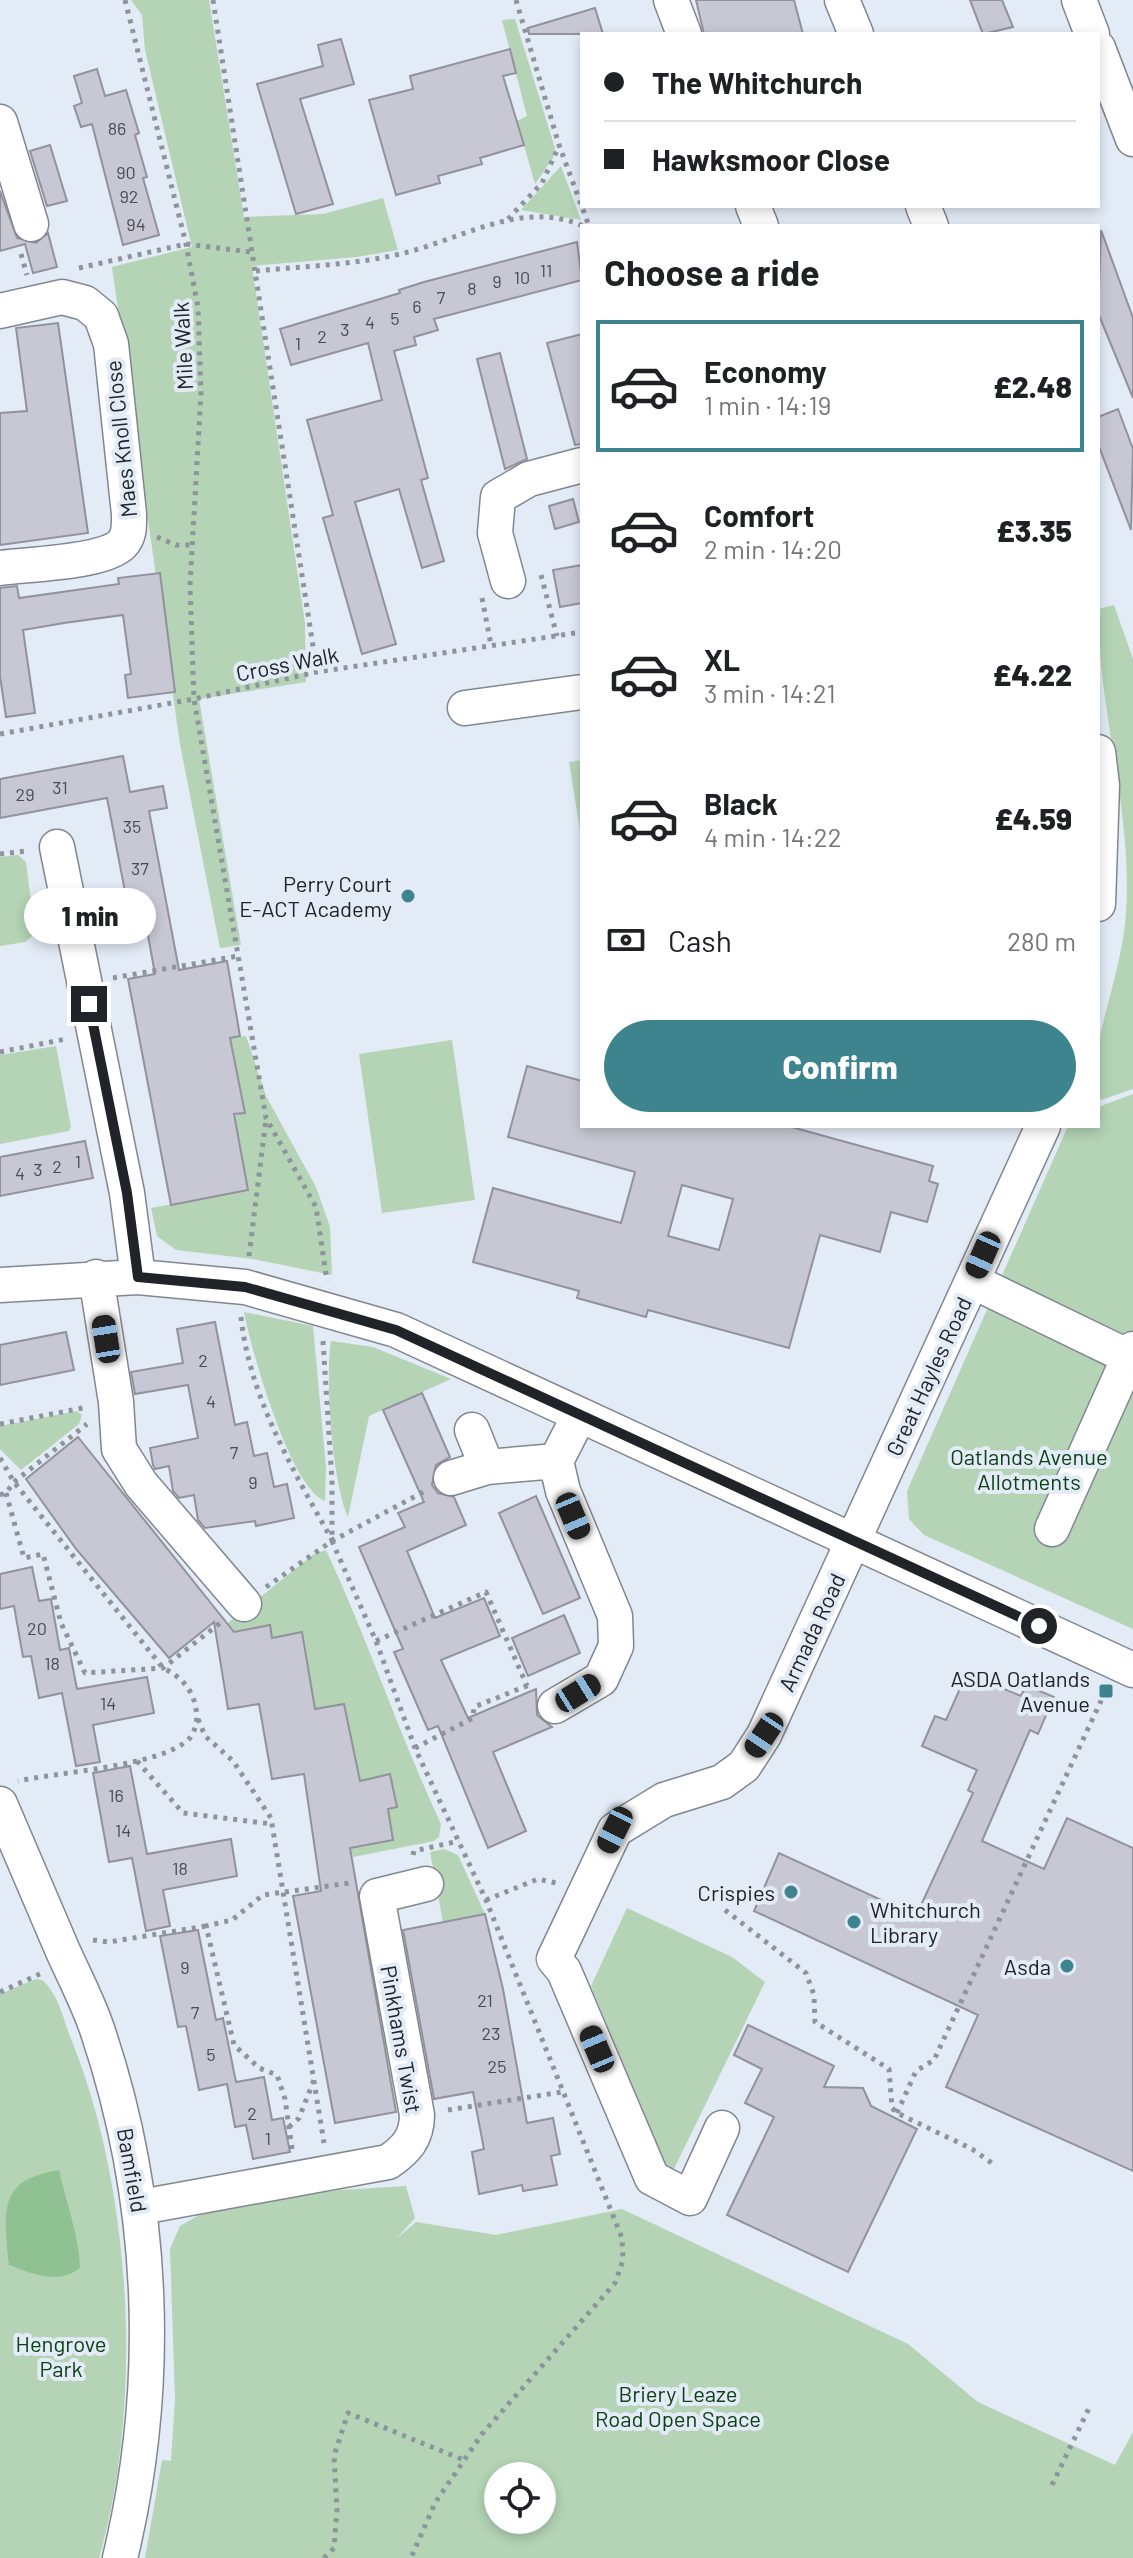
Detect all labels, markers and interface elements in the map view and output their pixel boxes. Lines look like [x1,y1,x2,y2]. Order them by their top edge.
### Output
text: The Whitchurch [652,64,862,100]
house number: 86 [108,117,126,139]
text: Hawksmoor Close [652,141,890,177]
house number: 90 [116,161,136,183]
house number: 92 [119,185,139,207]
house number: 94 [126,213,146,235]
text: Choose a ride [604,250,820,293]
house number: 11 [540,259,552,281]
house number: 10 [514,266,530,288]
house number: 9 [492,270,502,292]
house number: 8 [467,277,477,299]
house number: 7 [437,286,446,308]
house number: 6 [412,295,422,317]
street label: Mile Walk [167,301,197,391]
house number: 5 [390,307,400,329]
house number: 4 [365,311,375,333]
house number: 3 [340,318,350,340]
house number: 2 [317,325,327,347]
house number: 1 [295,332,301,354]
icon: car [608,350,680,422]
text: Economy [704,353,827,389]
street label: Maes Knoll Close [99,359,141,519]
text: £2.48 [993,368,1072,404]
text: 1 min · 14:19 [704,389,831,420]
icon: car [608,494,680,566]
text: Comfort [704,497,814,533]
text: £3.35 [996,512,1072,548]
text: 2 min · 14:20 [704,533,842,564]
icon: car [608,638,680,710]
street label: Cross Walk [233,640,341,686]
text: XL [704,641,740,677]
text: £4.22 [993,656,1072,692]
text: 3 min · 14:21 [704,677,836,708]
house number: 31 [52,776,68,798]
icon: car [608,782,680,854]
house number: 29 [15,783,35,805]
text: Black [704,785,778,821]
text: £4.59 [994,800,1072,836]
house number: 35 [123,815,141,837]
text: 4 min · 14:22 [704,821,842,852]
house number: 37 [131,857,149,879]
place label: Perry Court E-ACT Academy [239,870,392,921]
marker: Perry Court E-ACT Academy [399,887,417,905]
callout: 1 min [23,888,155,944]
text: 1 min [61,900,119,931]
icon: cash [604,918,648,962]
text: Cash [668,922,732,958]
text: 280 m [1007,925,1076,956]
route end [71,986,107,1022]
button: Confirm [604,1020,1076,1112]
house number: 1 [75,1150,81,1172]
house number: 2 [52,1155,62,1177]
house number: 3 [33,1158,43,1180]
house number: 4 [15,1162,25,1184]
car [962,1228,1004,1282]
street label: Great Hayles Road [880,1292,976,1460]
car [90,1313,122,1365]
house number: 2 [198,1349,208,1371]
house number: 4 [206,1390,216,1412]
house number: 7 [230,1441,239,1463]
park label: Oatlands Avenue Allotments [950,1443,1108,1494]
house number: 9 [248,1471,258,1493]
car [553,1489,593,1543]
street label: Armada Road [772,1569,850,1695]
route start [1021,1608,1057,1644]
house number: 20 [27,1617,47,1639]
house number: 18 [44,1652,60,1674]
place label: ASDA Oatlands Avenue [950,1665,1090,1716]
car [551,1670,605,1716]
marker: ASDA Oatlands Avenue [1097,1682,1115,1700]
house number: 14 [100,1692,116,1714]
car [741,1708,787,1762]
house number: 16 [108,1784,124,1806]
car [594,1803,636,1857]
house number: 14 [115,1819,131,1841]
house number: 18 [172,1857,188,1879]
place label: Crispies [698,1879,775,1905]
marker: Crispies [782,1883,800,1901]
place label: Whitchurch Library [870,1896,981,1947]
marker: Whitchurch Library [845,1913,863,1931]
place label: Asda [1004,1953,1051,1979]
house number: 9 [180,1956,190,1978]
marker: Asda [1058,1957,1076,1975]
street label: Pinkhams Twist [376,1963,428,2115]
house number: 21 [477,1989,493,2011]
house number: 7 [191,2001,200,2023]
house number: 23 [482,2022,500,2044]
car [577,2022,617,2076]
house number: 5 [206,2043,216,2065]
house number: 25 [488,2055,506,2077]
house number: 2 [247,2102,257,2124]
street label: Bamfield [113,2126,153,2214]
house number: 1 [265,2127,271,2149]
park label: Hengrove Park [16,2330,107,2381]
park label: Briery Leaze Road Open Space [595,2380,761,2431]
map controls [484,2462,556,2534]
button: locate [484,2462,556,2534]

